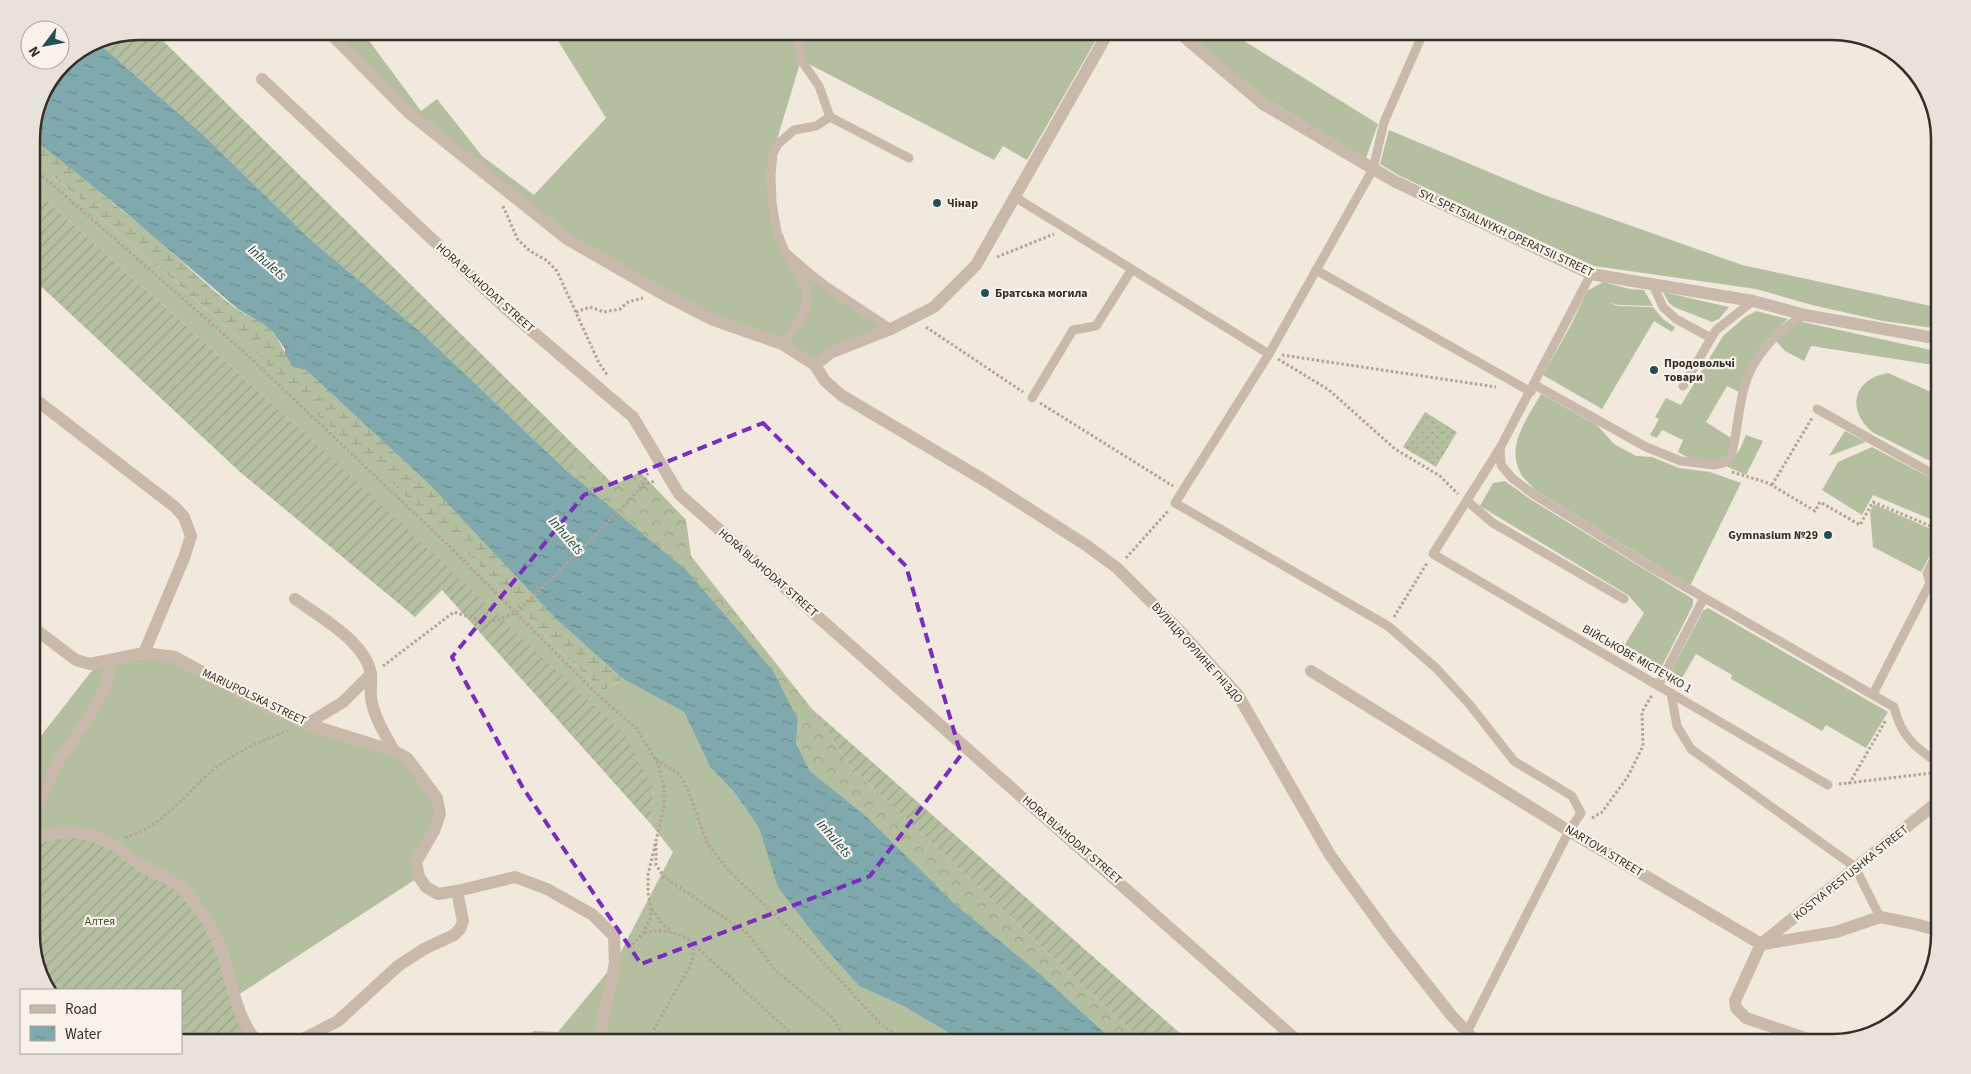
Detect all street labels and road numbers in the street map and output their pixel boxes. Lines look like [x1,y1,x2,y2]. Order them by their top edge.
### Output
street label: SYL SPETSIALNYKH OPERATSII STREET [1416,185,1597,281]
street label: HORA BLAHODAT STREET [432,239,538,337]
street label: HORA BLAHODAT STREET [714,525,822,622]
street label: ВУЛИЦЯ ОРЛИНЕ ГНІЗДО [1147,599,1247,707]
street label: ВІЙСЬКОВЕ МІСТЕЧКО 1 [1579,621,1695,697]
street label: MARIUPOLSKA STREET [199,664,309,730]
street label: HORA BLAHODAT STREET [1018,792,1126,889]
street label: NARTOVA STREET [1562,821,1647,881]
street label: KOSTYA PESTUSHKA STREET [1790,821,1913,925]

